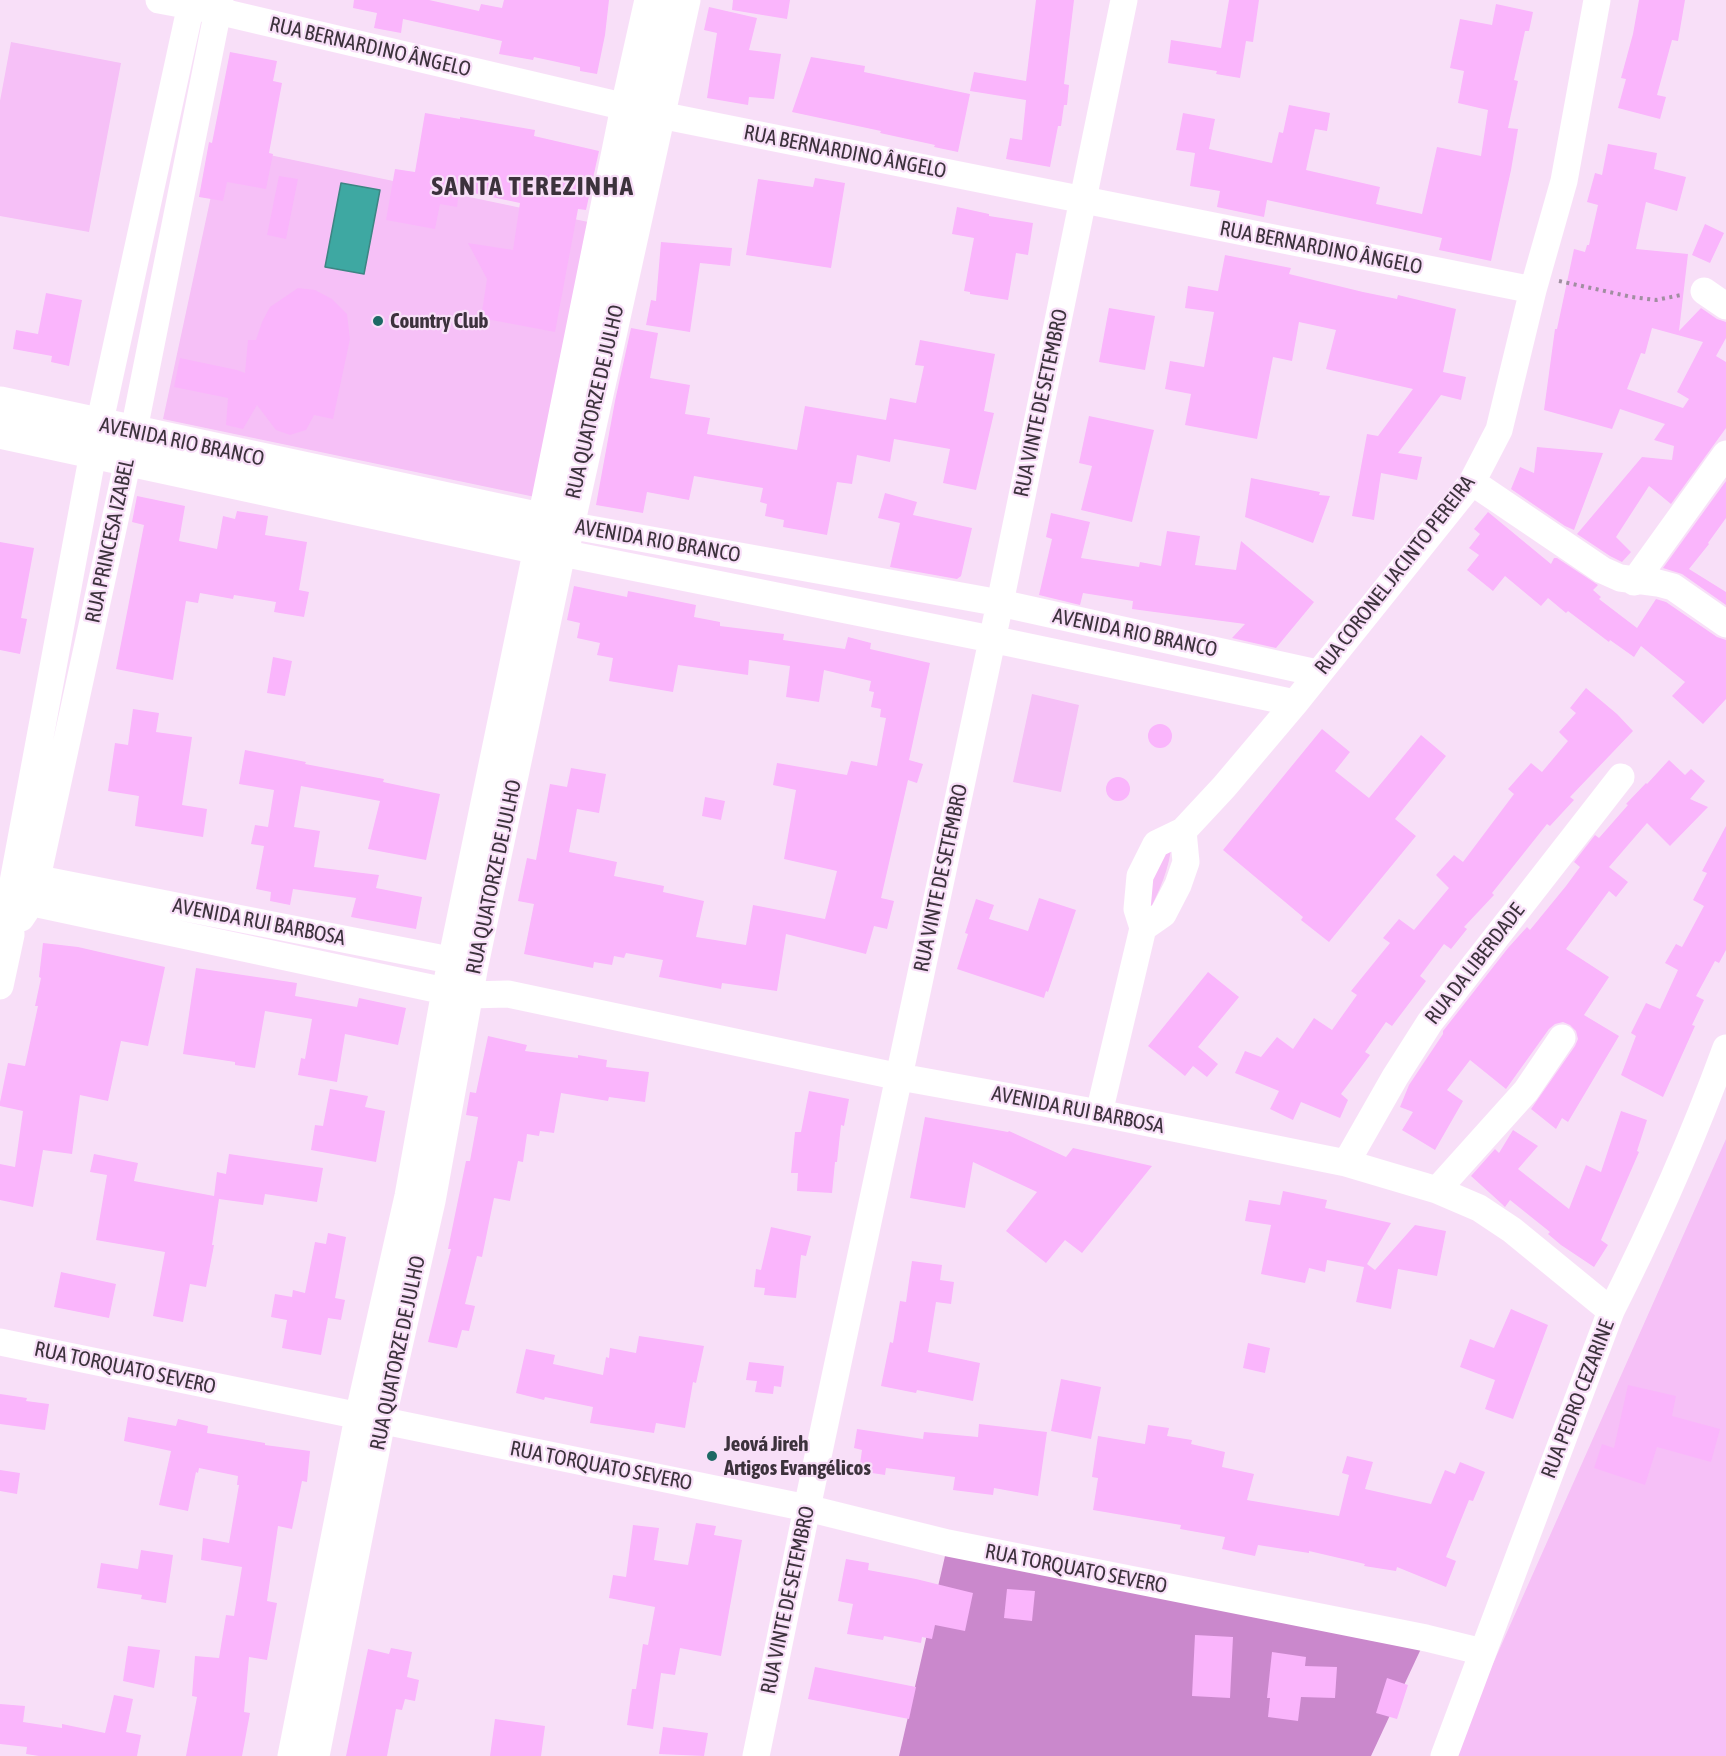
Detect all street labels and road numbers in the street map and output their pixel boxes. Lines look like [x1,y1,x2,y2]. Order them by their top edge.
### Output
street label: RUA BERNARDINO ÂNGELO [267,12,473,82]
street label: RUA BERNARDINO ÂNGELO [741,120,949,184]
street label: RUA BERNARDINO ÂNGELO [1217,216,1425,280]
street label: RUA QUATORZE DE JULHO [560,303,630,501]
street label: RUA VINTE DE SETEMBRO [1009,307,1073,499]
street label: AVENIDA RIO BRANCO [98,412,266,472]
street label: RUA PRINCESA IZABEL [80,457,140,625]
street label: RUA CORONEL JACINTO PEREIRA [1310,471,1480,679]
street label: AVENIDA RIO BRANCO [573,514,743,568]
street label: AVENIDA RIO BRANCO [1051,603,1219,663]
street label: RUA QUATORZE DE JULHO [461,777,527,977]
street label: RUA VINTE DE SETEMBRO [909,782,973,974]
street label: AVENIDA RUI BARBOSA [171,893,347,951]
street label: RUA DA LIBERDADE [1420,898,1530,1030]
street label: AVENIDA RUI BARBOSA [990,1081,1166,1139]
street label: RUA QUATORZE DE JULHO [365,1253,431,1453]
street label: RUA PEDRO CEZARINE [1536,1316,1620,1482]
street label: RUA TORQUATO SEVERO [32,1336,218,1400]
street label: RUA TORQUATO SEVERO [508,1436,694,1496]
street label: RUA VINTE DE SETEMBRO [756,1504,820,1696]
street label: RUA TORQUATO SEVERO [983,1539,1169,1599]

